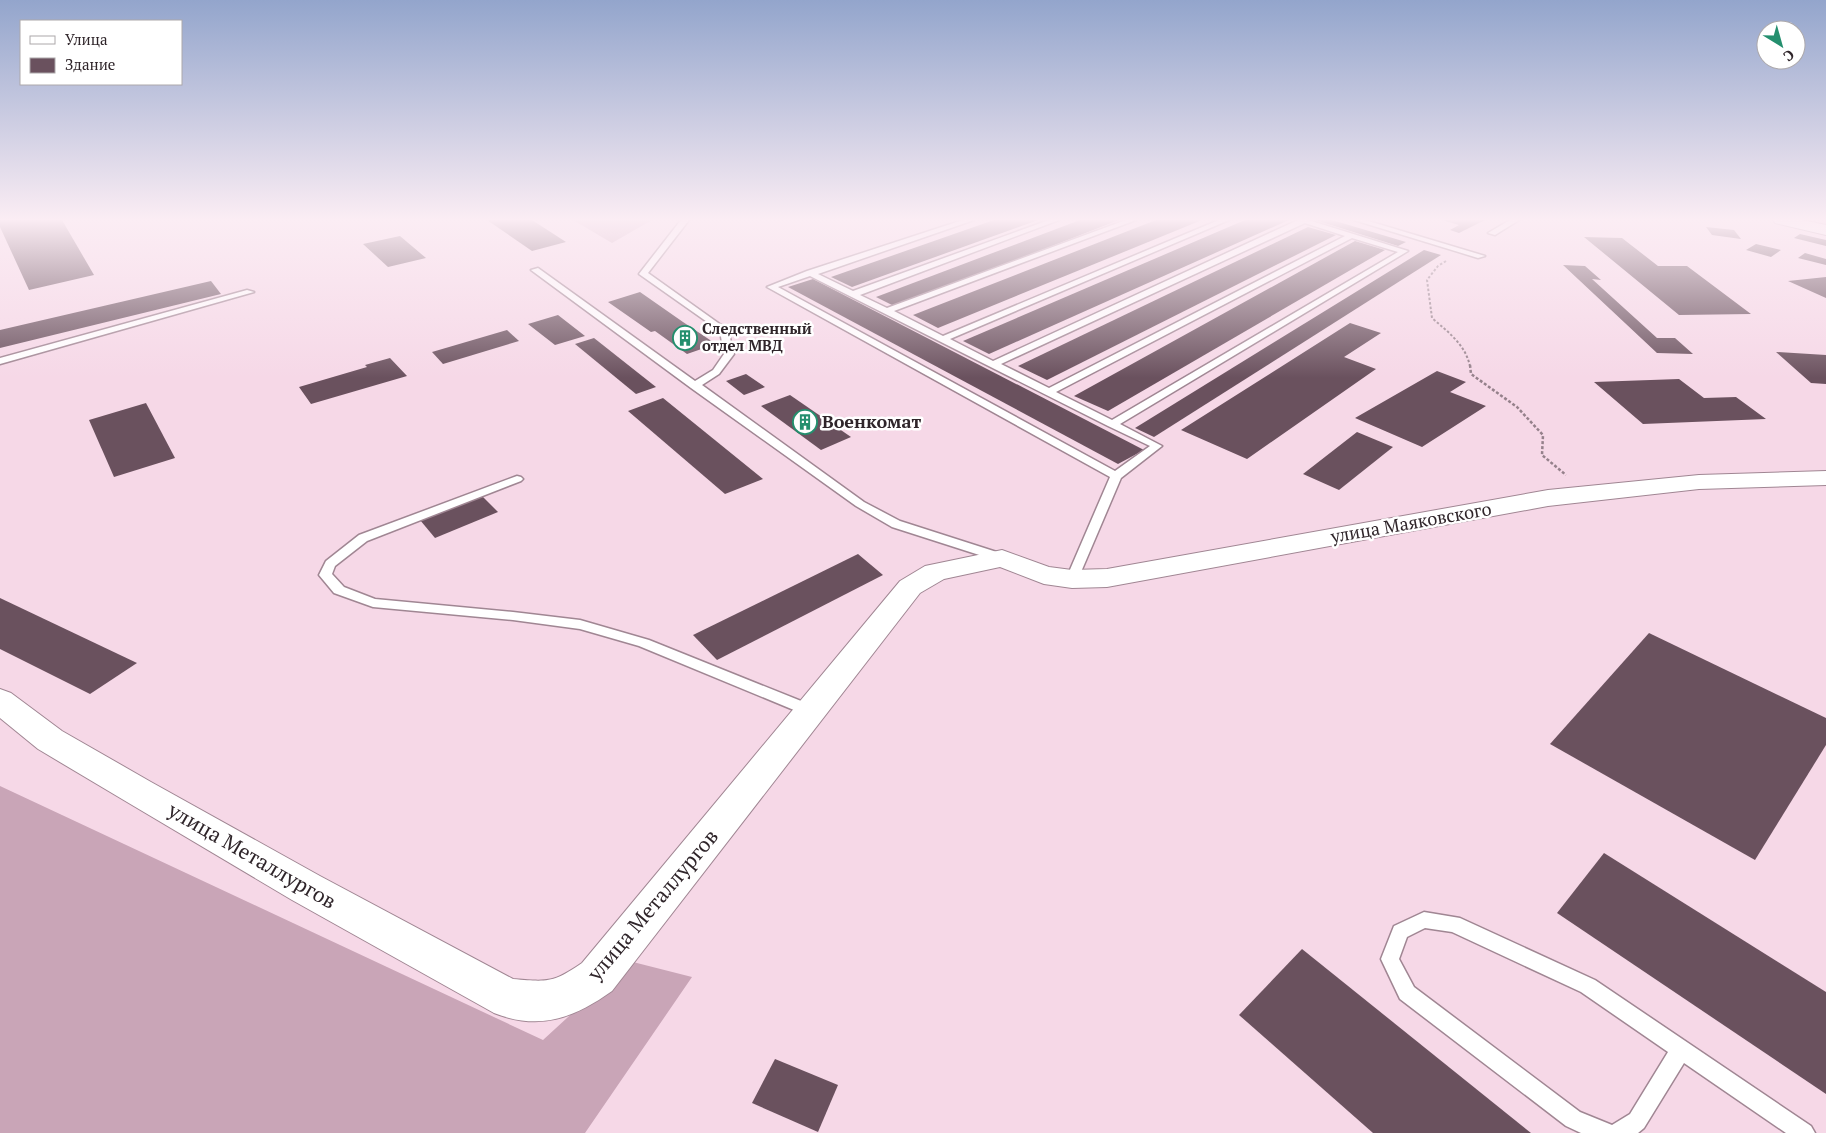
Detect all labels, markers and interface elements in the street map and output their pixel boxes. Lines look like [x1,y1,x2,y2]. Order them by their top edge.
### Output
legend [20,20,182,85]
north arrow [1756,20,1806,70]
text: Улица [65,29,108,49]
text: С [1780,45,1798,66]
text: Здание [65,54,115,74]
place label: Следственный отдел МВД [702,318,812,355]
building icon: Следственный отдел МВД [672,325,698,351]
building icon: Военкомат [792,409,818,435]
place label: Военкомат [822,409,922,433]
street label: улица Маяковского [1328,496,1493,548]
street label: улица Металлургов [162,795,342,915]
street label: улица Металлургов [580,823,724,987]

